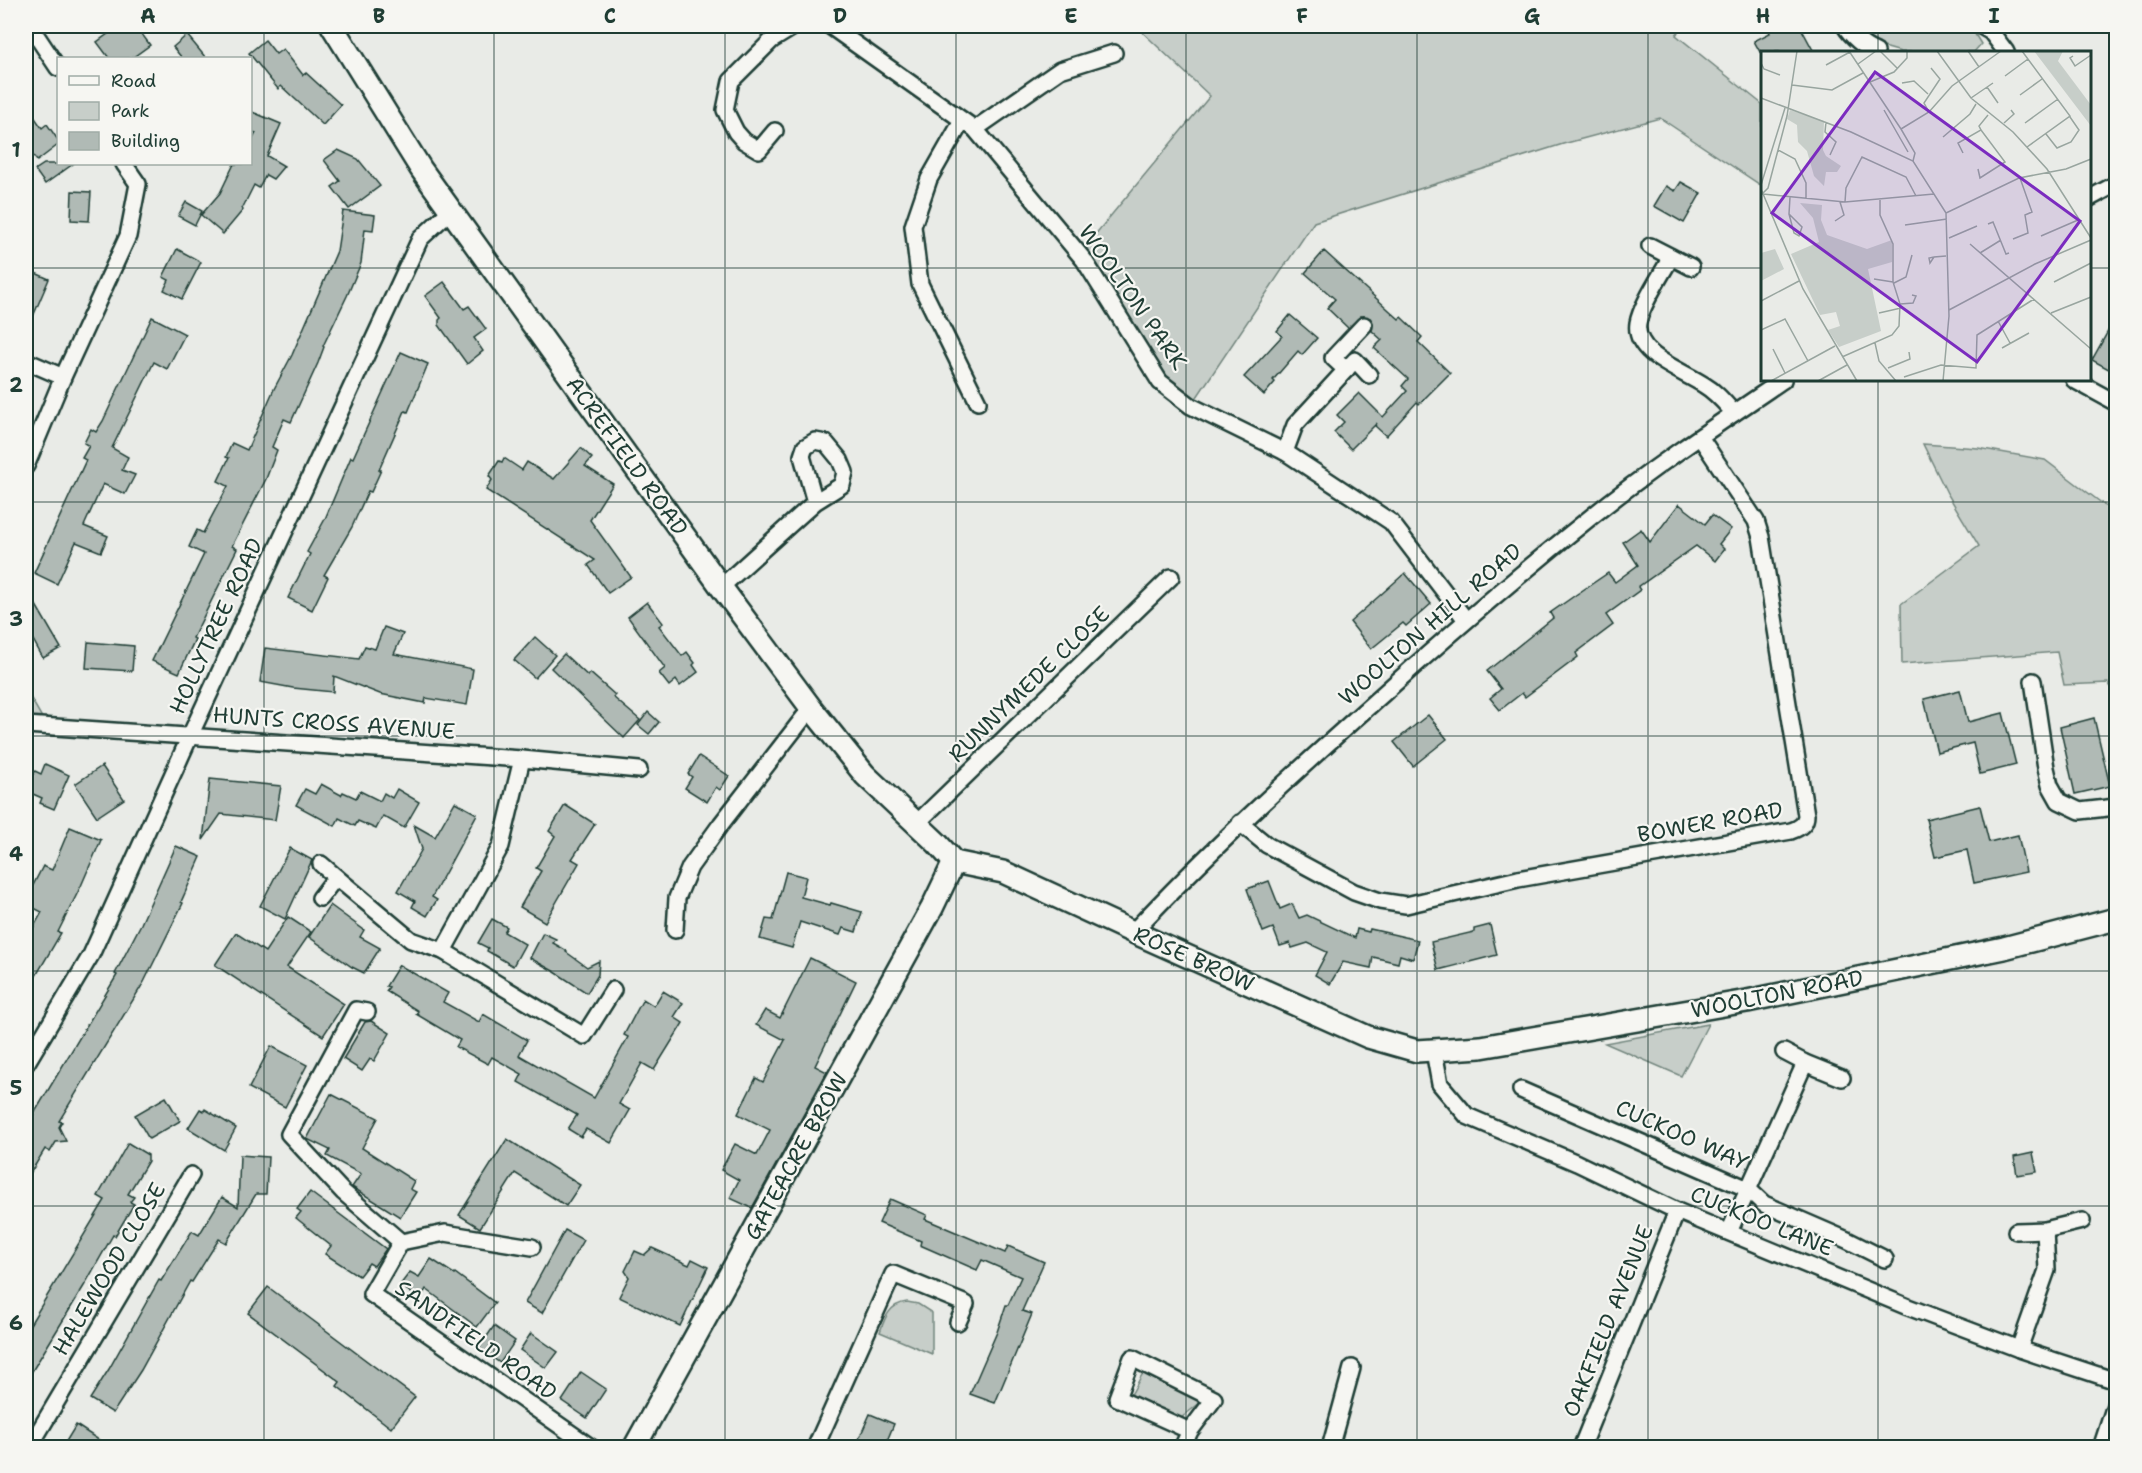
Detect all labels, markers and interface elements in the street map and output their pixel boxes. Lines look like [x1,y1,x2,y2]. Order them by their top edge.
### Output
text: A [140,3,156,29]
text: B [373,3,385,29]
text: C [604,3,616,29]
text: D [833,3,847,29]
text: E [1064,3,1078,29]
text: F [1296,3,1308,29]
text: G [1524,3,1540,29]
text: H [1756,3,1770,29]
text: I [1988,3,2000,29]
inset map [1761,51,2091,381]
legend [57,57,252,165]
text: Road [111,69,156,93]
text: Park [111,99,150,123]
text: Building [111,129,180,153]
text: 1 [11,137,21,163]
street label: WOOLTON PARK [1072,219,1194,375]
street label: ACREFIELD ROAD [559,371,695,541]
text: 2 [9,372,23,398]
street label: HOLLYTREE ROAD [162,533,270,719]
street label: WOOLTON HILL ROAD [1332,536,1528,712]
street label: RUNNYMEDE CLOSE [942,600,1116,768]
text: 3 [9,606,23,632]
street label: HUNTS CROSS AVENUE [212,700,456,746]
street label: BOWER ROAD [1635,795,1785,849]
text: 4 [9,841,23,867]
street label: ROSE BROW [1129,919,1259,999]
street label: WOOLTON ROAD [1688,963,1866,1025]
street label: GATEACRE BROW [738,1067,854,1245]
text: 5 [10,1075,22,1101]
street label: CUCKOO WAY [1611,1093,1753,1177]
street label: HALEWOOD CLOSE [46,1177,172,1361]
street label: CUCKOO LANE [1686,1179,1838,1263]
street label: OAKFIELD AVENUE [1556,1221,1660,1421]
street label: SANDFIELD ROAD [389,1273,563,1407]
text: 6 [9,1310,23,1336]

